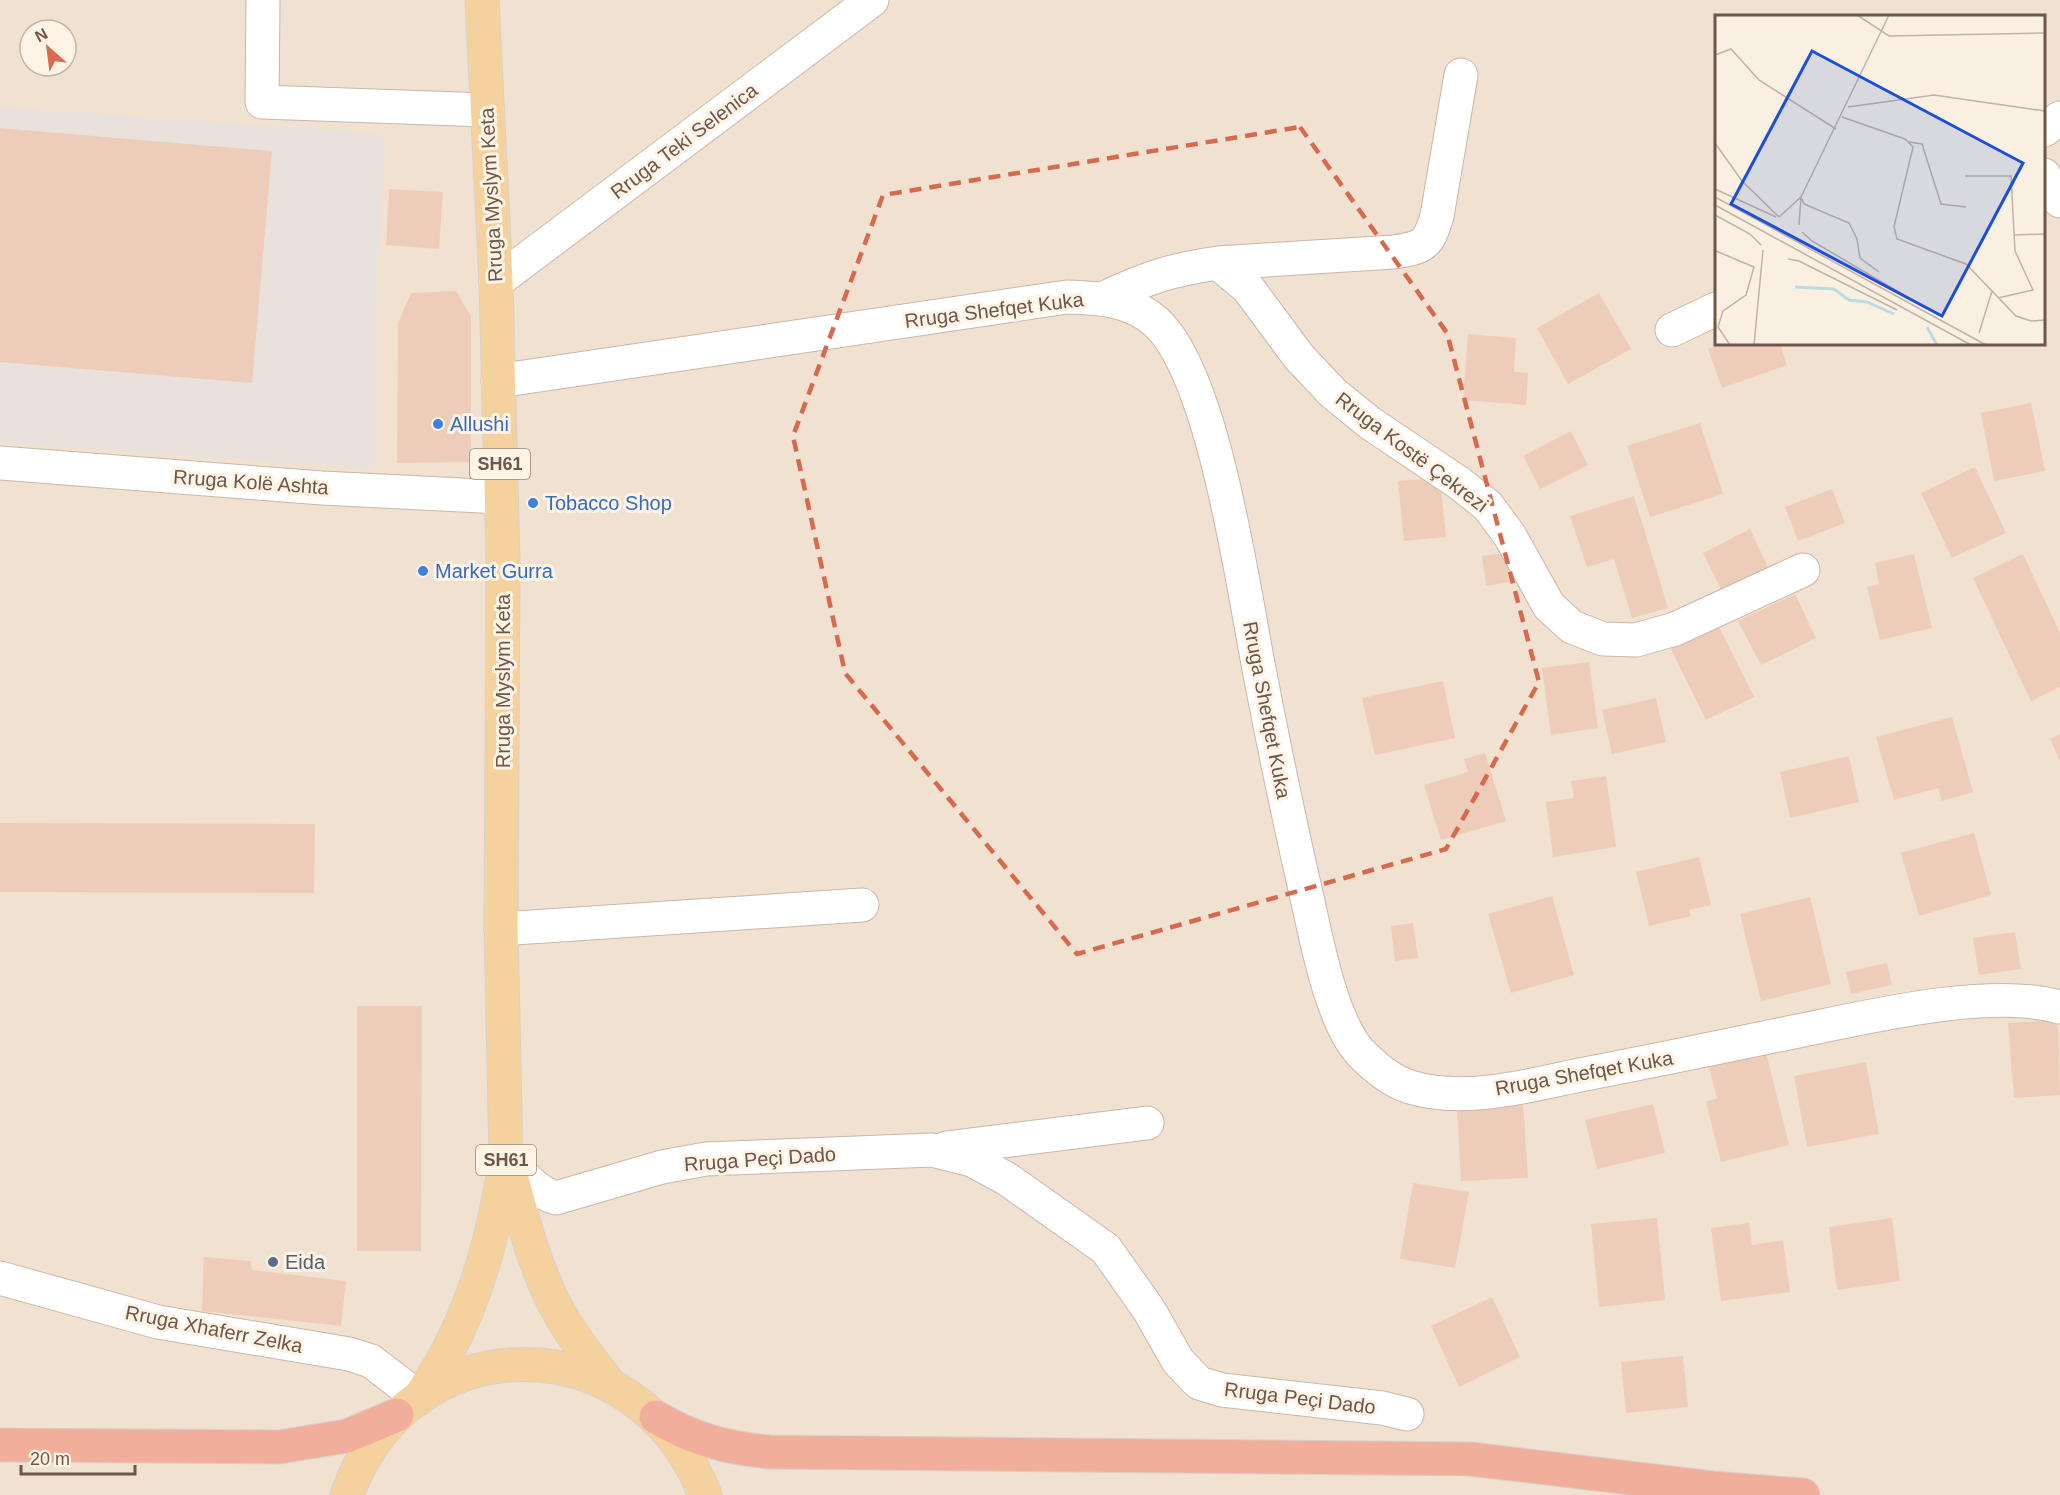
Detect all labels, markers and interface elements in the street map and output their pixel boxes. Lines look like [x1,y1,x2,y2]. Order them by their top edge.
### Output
inset map [1715,15,2045,345]
north arrow [18,18,78,78]
text: N [32,25,50,45]
street label: Rruga Teki Selenica [606,78,762,203]
street label: Rruga Myslym Keta [475,106,507,283]
street label: Rruga Shefqet Kuka [903,288,1086,332]
street label: Rruga Kostë Çekrezi [1332,388,1492,516]
place label: Allushi [450,413,509,435]
marker: Allushi [431,417,445,431]
road number: SH61 [470,449,530,479]
street label: Rruga Kolë Ashta [173,466,330,498]
place label: Tobacco Shop [545,492,672,514]
marker: Tobacco Shop [526,496,540,510]
place label: Market Gurra [435,560,554,582]
marker: Market Gurra [416,564,430,578]
street label: Rruga Myslym Keta [492,593,514,768]
street label: Rruga Shefqet Kuka [1239,619,1295,801]
street label: Rruga Shefqet Kuka [1493,1046,1675,1099]
street label: Rruga Peçi Dado [683,1143,837,1175]
road number: SH61 [476,1145,536,1175]
place label: Eida [285,1251,326,1273]
marker: Eida [266,1255,280,1269]
street label: Rruga Xhaferr Zelka [124,1301,305,1357]
street label: Rruga Peçi Dado [1223,1378,1377,1418]
scale bar [21,1438,135,1476]
text: 20 m [30,1449,70,1469]

